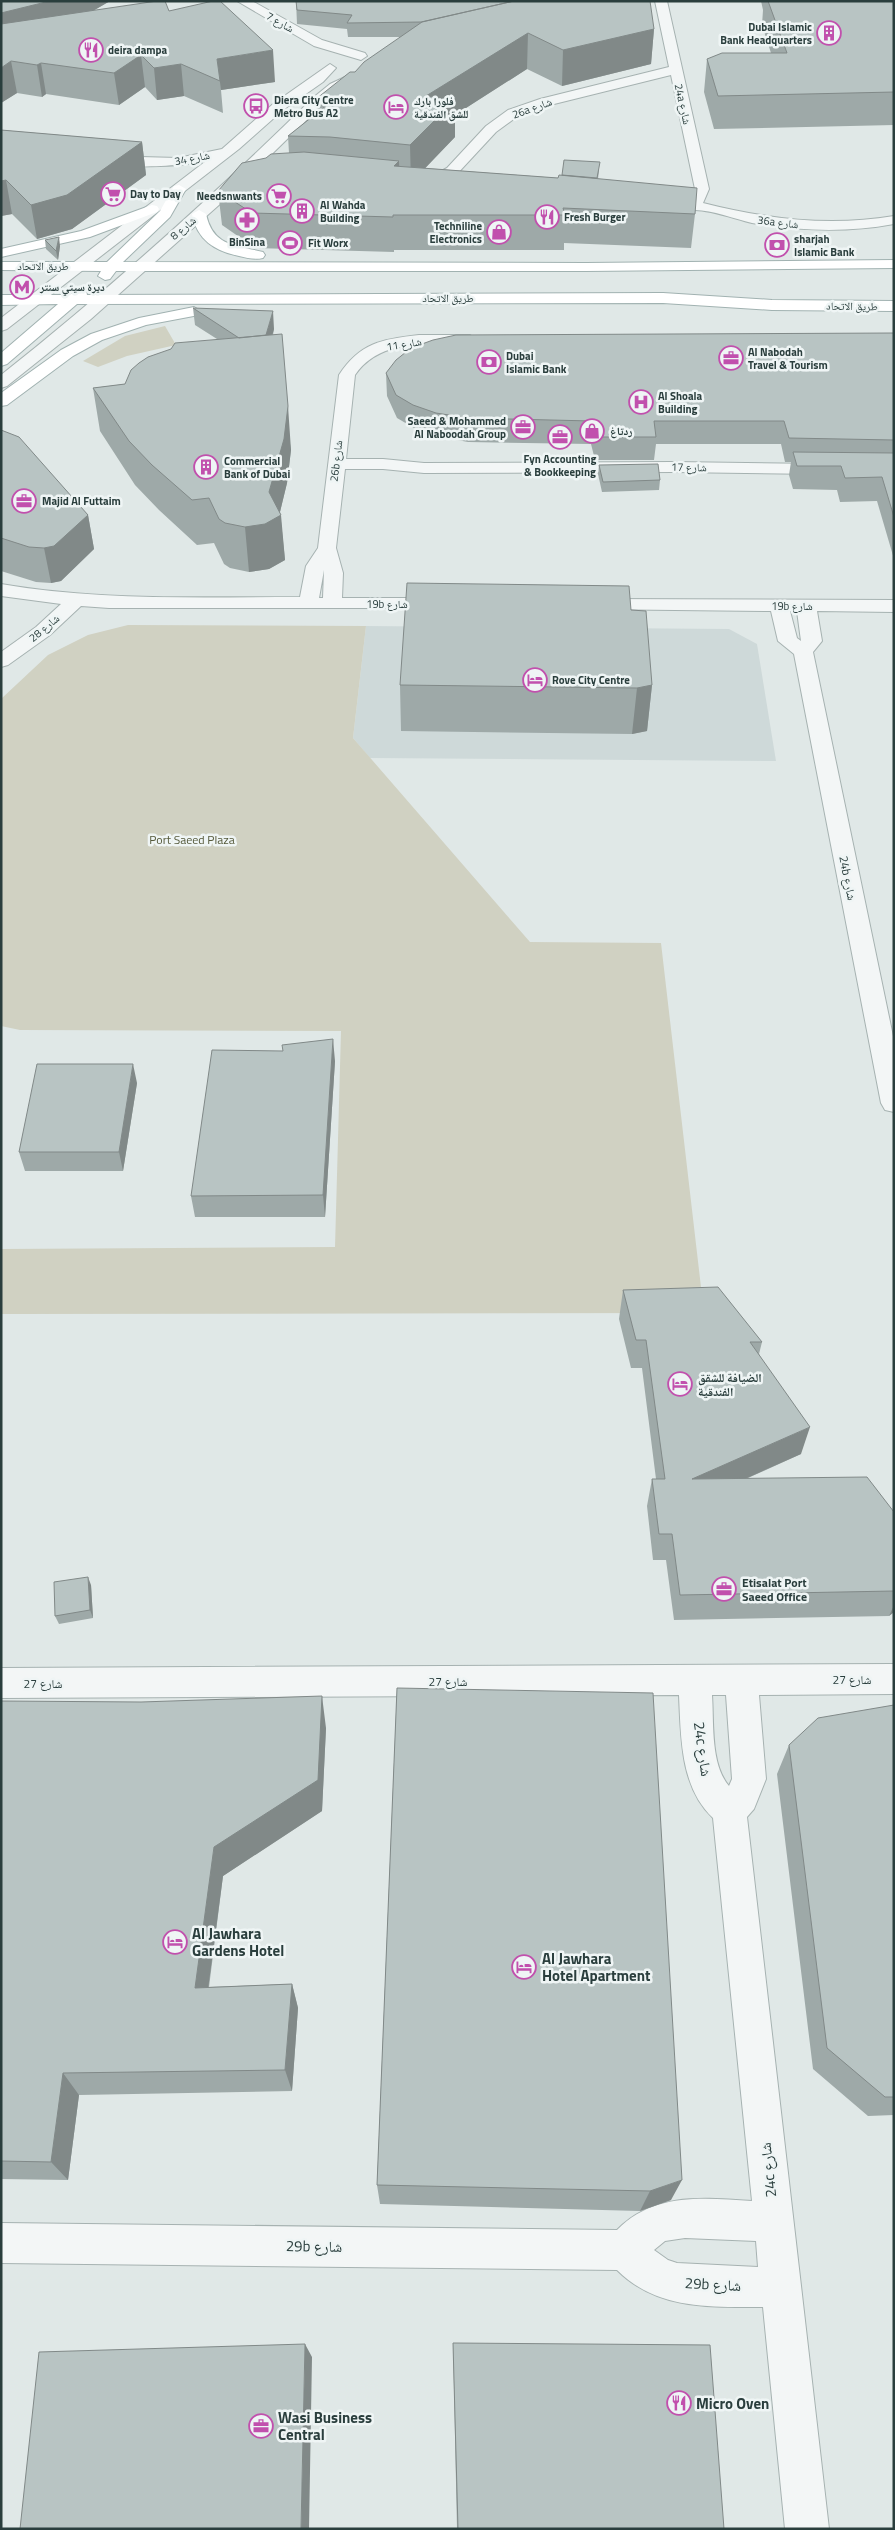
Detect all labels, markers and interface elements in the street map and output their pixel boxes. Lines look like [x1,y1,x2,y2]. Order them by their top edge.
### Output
street label: شارع 7 [263,8,297,36]
place label: Dubai Islamic Bank Headquarters [720,19,812,48]
building icon: Dubai Islamic Bank Headquarters [816,20,842,46]
restaurant icon: deira dampa [78,37,104,63]
place label: deira dampa [108,42,167,58]
street label: 24a شارع [671,82,695,126]
place label: Diera City Centre Metro Bus A2 [274,92,354,121]
bus stop icon: Diera City Centre Metro Bus A2 [243,93,269,119]
place label: فلورا بارك للشق الفندقية [414,93,469,122]
street label: 26a شارع [510,93,554,123]
hotel icon: فلورا بارك للشق الفندقية [383,94,409,120]
street label: شارع 34 [173,147,211,169]
supermarket icon: Day to Day [100,181,126,207]
supermarket icon: Needsnwants [266,183,292,209]
place label: Day to Day [130,186,181,202]
place label: Needsnwants [197,188,262,204]
place label: Al Wahda Building [320,197,366,226]
building icon: Al Wahda Building [289,198,315,224]
restaurant icon: Fresh Burger [534,204,560,230]
pharmacy icon: BinSina [234,207,260,233]
place label: Fresh Burger [564,209,626,225]
street label: شارع 8 [167,212,199,244]
street label: 36a شارع [757,212,799,232]
place label: Techniline Electronics [429,218,482,247]
shop icon: Techniline Electronics [486,219,512,245]
sports icon: Fit Worx [277,230,303,256]
place label: sharjah Islamic Bank [794,231,855,260]
bank icon: sharjah Islamic Bank [764,232,790,258]
place label: BinSina [229,234,265,250]
place label: Fit Worx [308,235,349,251]
street label: طريق الاتحاد [17,258,69,274]
metro station icon: ديرة سيتي سنتر [9,274,35,300]
place label: ديرة سيتي سنتر [39,279,105,296]
street label: طريق الاتحاد [422,290,474,306]
street label: طريق الاتحاد [826,298,878,314]
street label: شارع 11 [385,333,423,355]
place label: Al Nabodah Travel & Tourism [748,344,828,373]
office icon: Al Nabodah Travel & Tourism [718,345,744,371]
place label: Dubai Islamic Bank [506,348,567,377]
bank icon: Dubai Islamic Bank [476,349,502,375]
place label: Al Shoala Building [658,388,703,417]
hospital icon: Al Shoala Building [628,389,654,415]
place label: Saeed & Mohammed Al Naboodah Group [408,413,506,442]
office icon: Saeed & Mohammed Al Naboodah Group [510,414,536,440]
shop icon: ردتاغ [579,418,605,444]
place label: ردتاغ [610,423,633,439]
office icon: Fyn Accounting & Bookkeeping [547,424,573,450]
street label: 26b شارع [326,439,346,483]
place label: Fyn Accounting & Bookkeeping [524,451,597,480]
place label: Commercial Bank of Dubai [224,453,290,482]
building icon: Commercial Bank of Dubai [193,454,219,480]
street label: شارع 17 [671,459,707,475]
office icon: Majid Al Futtaim [11,488,37,514]
place label: Majid Al Futtaim [42,493,121,509]
street label: 19b شارع [366,596,408,612]
street label: 19b شارع [771,598,813,614]
street label: شارع 28 [25,610,63,646]
hotel icon: Rove City Centre [522,667,548,693]
place label: Rove City Centre [552,672,630,688]
park label: Port Saeed Plaza [149,830,235,849]
street label: 24b شارع [834,854,862,902]
place label: الضيافة للشقق الفندقية [698,1368,762,1401]
hotel icon: الضيافة للشقق الفندقية [667,1371,693,1397]
place label: Etisalat Port Saeed Office [742,1573,807,1606]
office icon: Etisalat Port Saeed Office [711,1576,737,1602]
street label: شارع 27 [833,1670,872,1689]
street label: شارع 27 [429,1672,468,1691]
street label: شارع 27 [24,1674,63,1693]
street label: 24c شارع [688,1720,718,1778]
place label: Al Jawhara Gardens Hotel [192,1922,284,1962]
hotel icon: Al Jawhara Gardens Hotel [162,1929,188,1955]
place label: Al Jawhara Hotel Apartment [542,1947,651,1987]
hotel icon: Al Jawhara Hotel Apartment [511,1954,537,1980]
street label: 24c شارع [754,2141,782,2199]
street label: 29b شارع [286,2234,343,2258]
street label: 29b شارع [684,2271,742,2297]
restaurant icon: Micro Oven [666,2390,692,2416]
place label: Micro Oven [696,2392,769,2415]
place label: Wasi Business Central [278,2406,372,2446]
office icon: Wasi Business Central [248,2413,274,2439]

